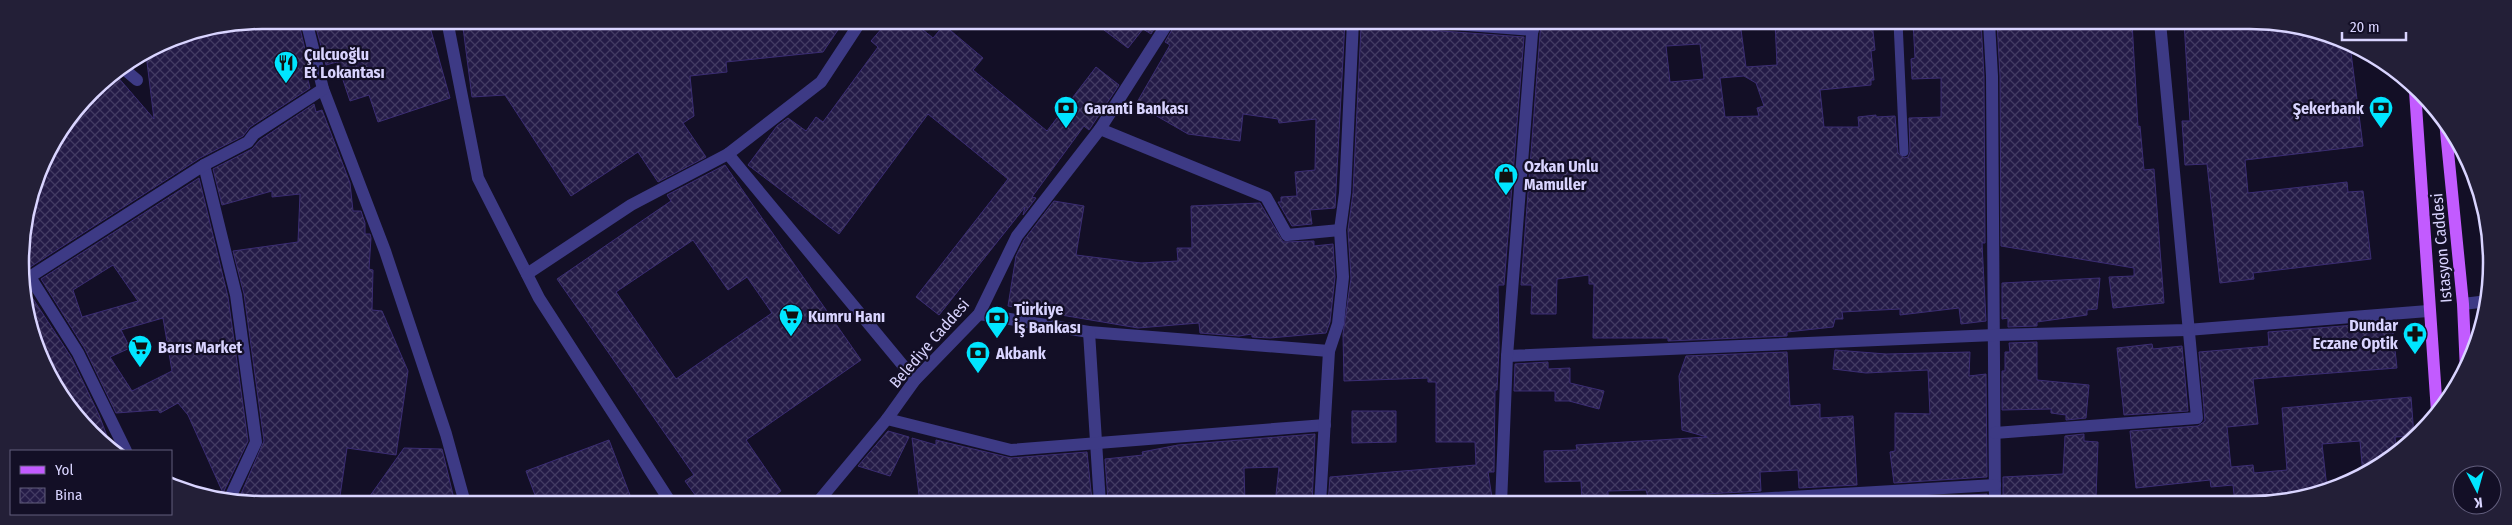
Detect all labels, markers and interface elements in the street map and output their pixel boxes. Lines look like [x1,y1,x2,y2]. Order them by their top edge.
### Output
scale bar [2342,10,2406,42]
text: 20 m [2350,18,2380,36]
place label: Çulcuoğlu Et Lokantası [304,45,385,82]
restaurant icon: Çulcuoğlu Et Lokantası [273,50,299,84]
bank icon: Garanti Bankası [1053,95,1079,129]
bank icon: Şekerbank [2368,95,2394,129]
place label: Garanti Bankası [1084,99,1188,118]
place label: Şekerbank [2293,99,2365,120]
place label: Ozkan Unlu Mamuller [1524,157,1599,194]
shop icon: Ozkan Unlu Mamuller [1493,162,1519,196]
street label: Istasyon Caddesi [2427,192,2456,304]
street label: Belediye Caddesi [886,295,973,392]
place label: Türkiye İş Bankası [1014,300,1081,338]
supermarket icon: Kumru Hanı [778,303,804,337]
bank icon: Türkiye İş Bankası [984,305,1010,339]
place label: Kumru Hanı [808,307,885,326]
place label: Dundar Eczane Optik [2313,316,2399,353]
pharmacy icon: Dundar Eczane Optik [2402,321,2428,355]
supermarket icon: Barıs Market [127,334,153,368]
place label: Barıs Market [158,338,243,357]
bank icon: Akbank [965,340,991,374]
place label: Akbank [995,344,1047,363]
legend [10,450,172,515]
text: Yol [55,461,73,479]
north arrow [2452,465,2502,515]
text: Bina [55,486,82,504]
text: K [2473,494,2483,511]

